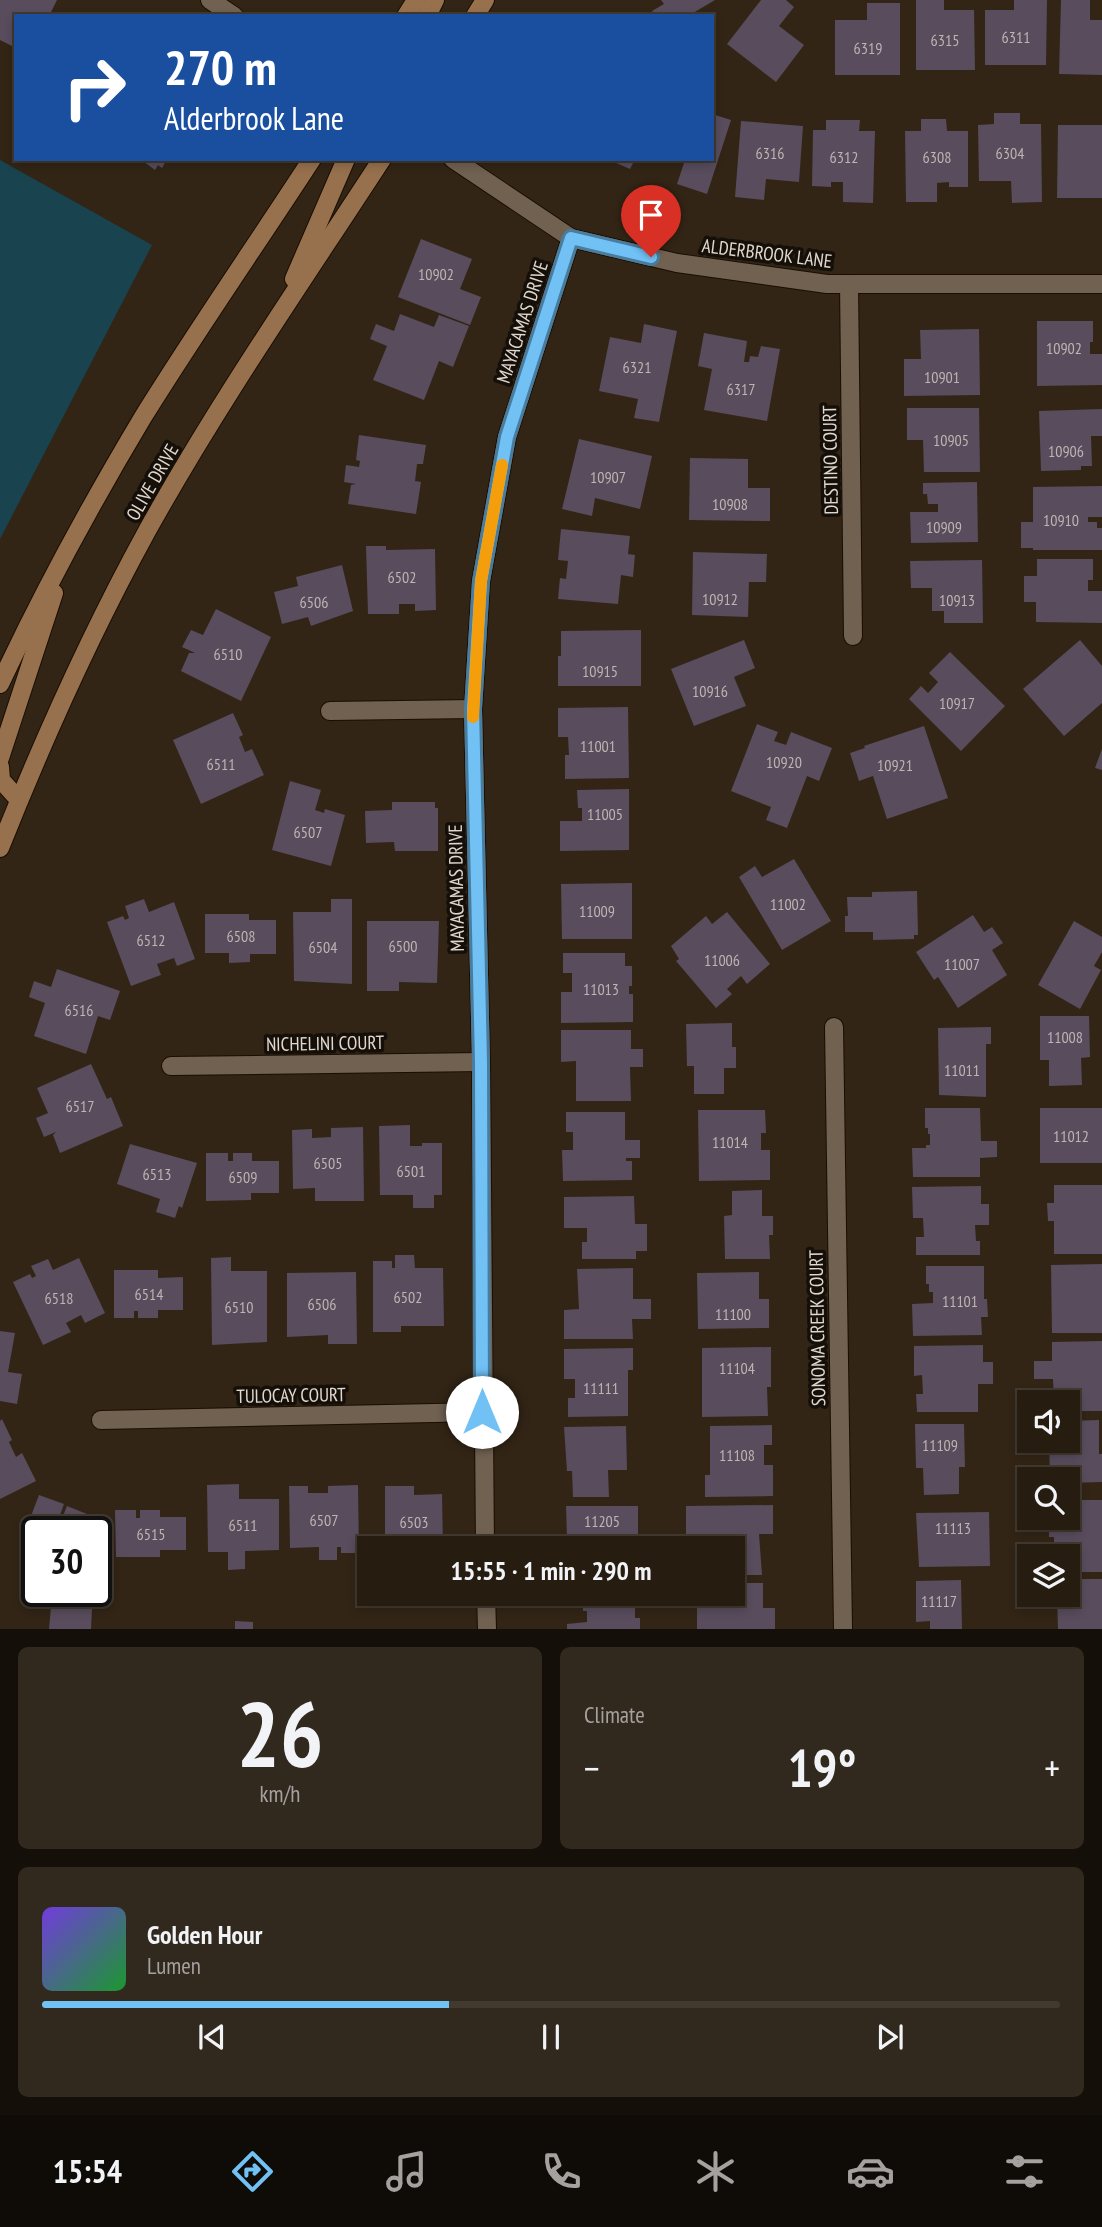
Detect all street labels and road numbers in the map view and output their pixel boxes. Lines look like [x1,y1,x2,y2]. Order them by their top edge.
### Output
street label: ALDERBROOK LANE [701,233,833,273]
street label: MAYACAMAS DRIVE [491,258,553,386]
street label: DESTINO COURT [817,405,843,515]
street label: OLIVE DRIVE [121,440,183,524]
street label: MAYACAMAS DRIVE [443,824,469,952]
street label: NICHELINI COURT [266,1030,385,1056]
street label: SONOMA CREEK COURT [804,1249,830,1406]
street label: TULOCAY COURT [236,1382,346,1408]

